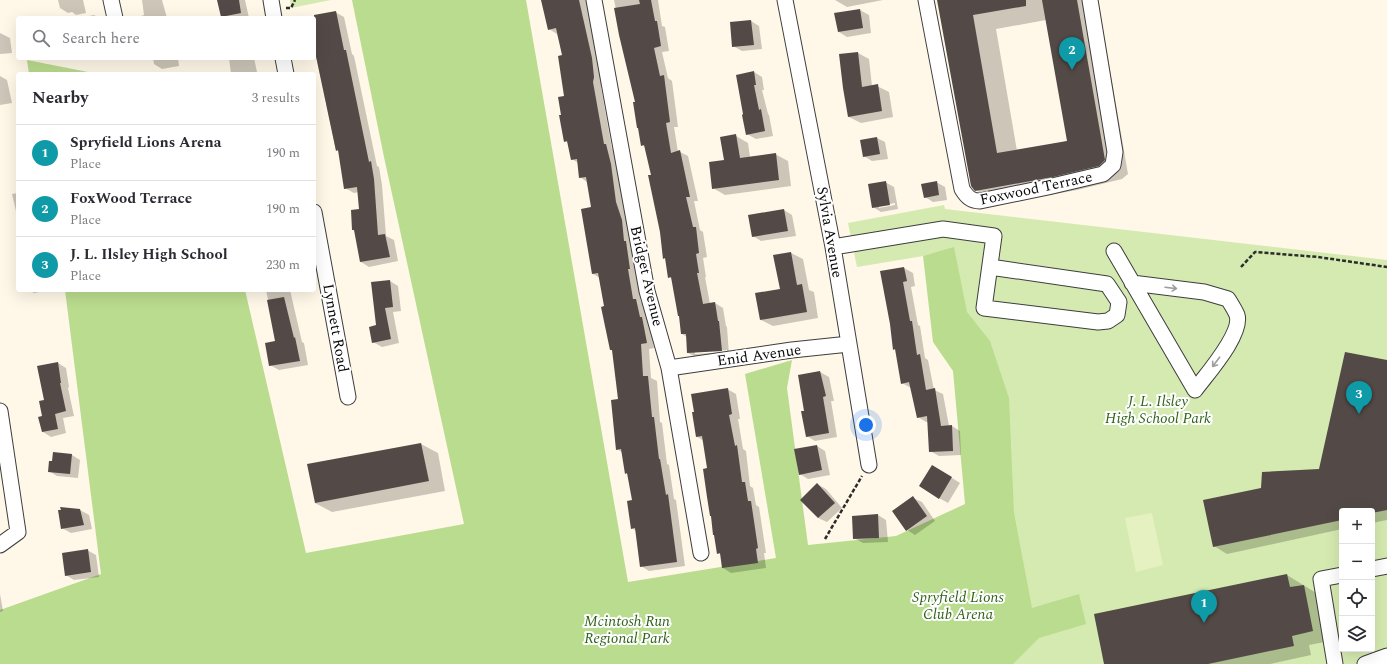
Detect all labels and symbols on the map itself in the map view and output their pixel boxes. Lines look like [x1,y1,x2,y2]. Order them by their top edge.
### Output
pin: 2 [1059,37,1085,70]
street label: Foxwood Terrace [978,165,1094,212]
street label: Sylvia Avenue [810,185,849,280]
street label: Bridget Avenue [624,223,669,329]
street label: Lynnett Road [316,282,355,374]
one-way arrow [1164,284,1177,292]
street label: Enid Avenue [715,338,803,373]
one-way arrow [1211,357,1220,368]
pin: 3 [1346,381,1372,414]
park label: J. L. Ilsley High School Park [1105,390,1211,430]
your location [856,415,876,435]
park label: Spryfield Lions Club Arena [912,586,1005,626]
pin: 1 [1191,590,1217,623]
park label: Mcintosh Run Regional Park [584,610,670,650]

